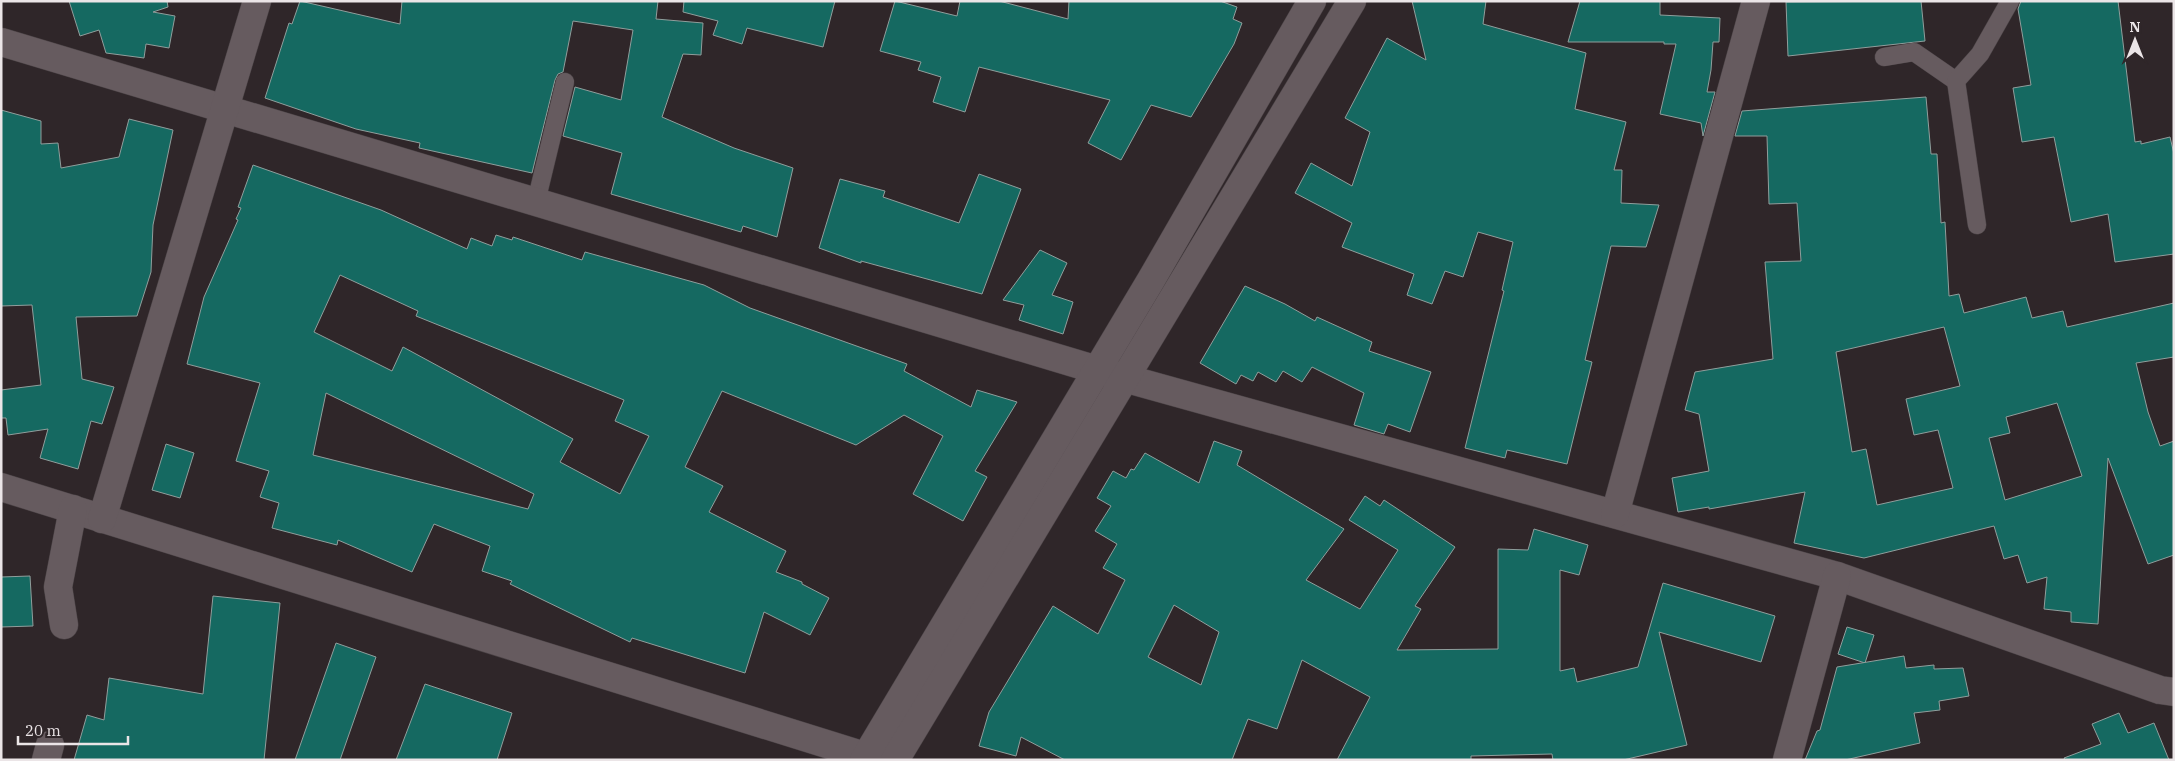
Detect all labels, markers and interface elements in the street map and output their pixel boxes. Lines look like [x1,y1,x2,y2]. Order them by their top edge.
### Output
north arrow [2110,15,2160,65]
text: N [2129,18,2141,36]
scale bar [18,714,128,746]
text: 20 m [25,721,61,740]

